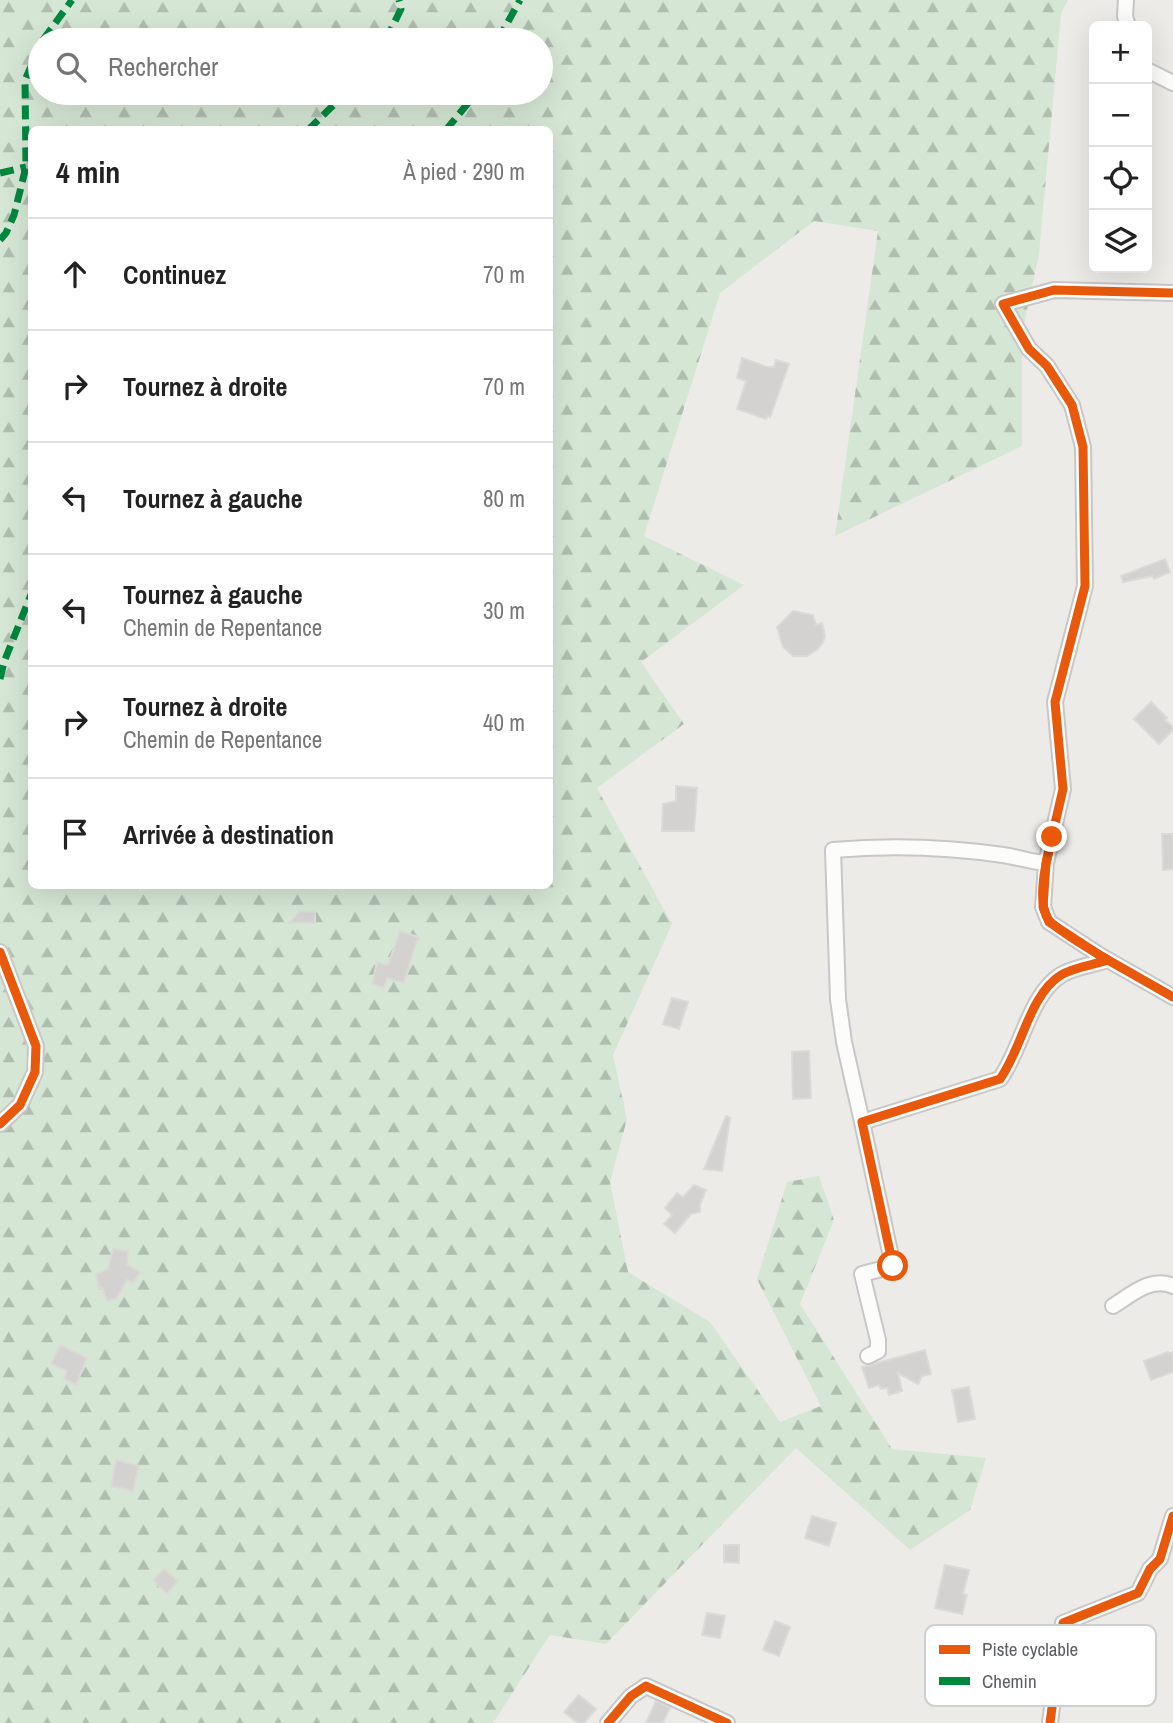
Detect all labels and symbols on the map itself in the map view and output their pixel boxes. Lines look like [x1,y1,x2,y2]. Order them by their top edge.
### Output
route end [1036,821,1067,852]
route start [877,1250,908,1281]
legend [925,1625,1156,1706]
text: Piste cyclable [982,1636,1078,1662]
text: Chemin [982,1668,1037,1694]

